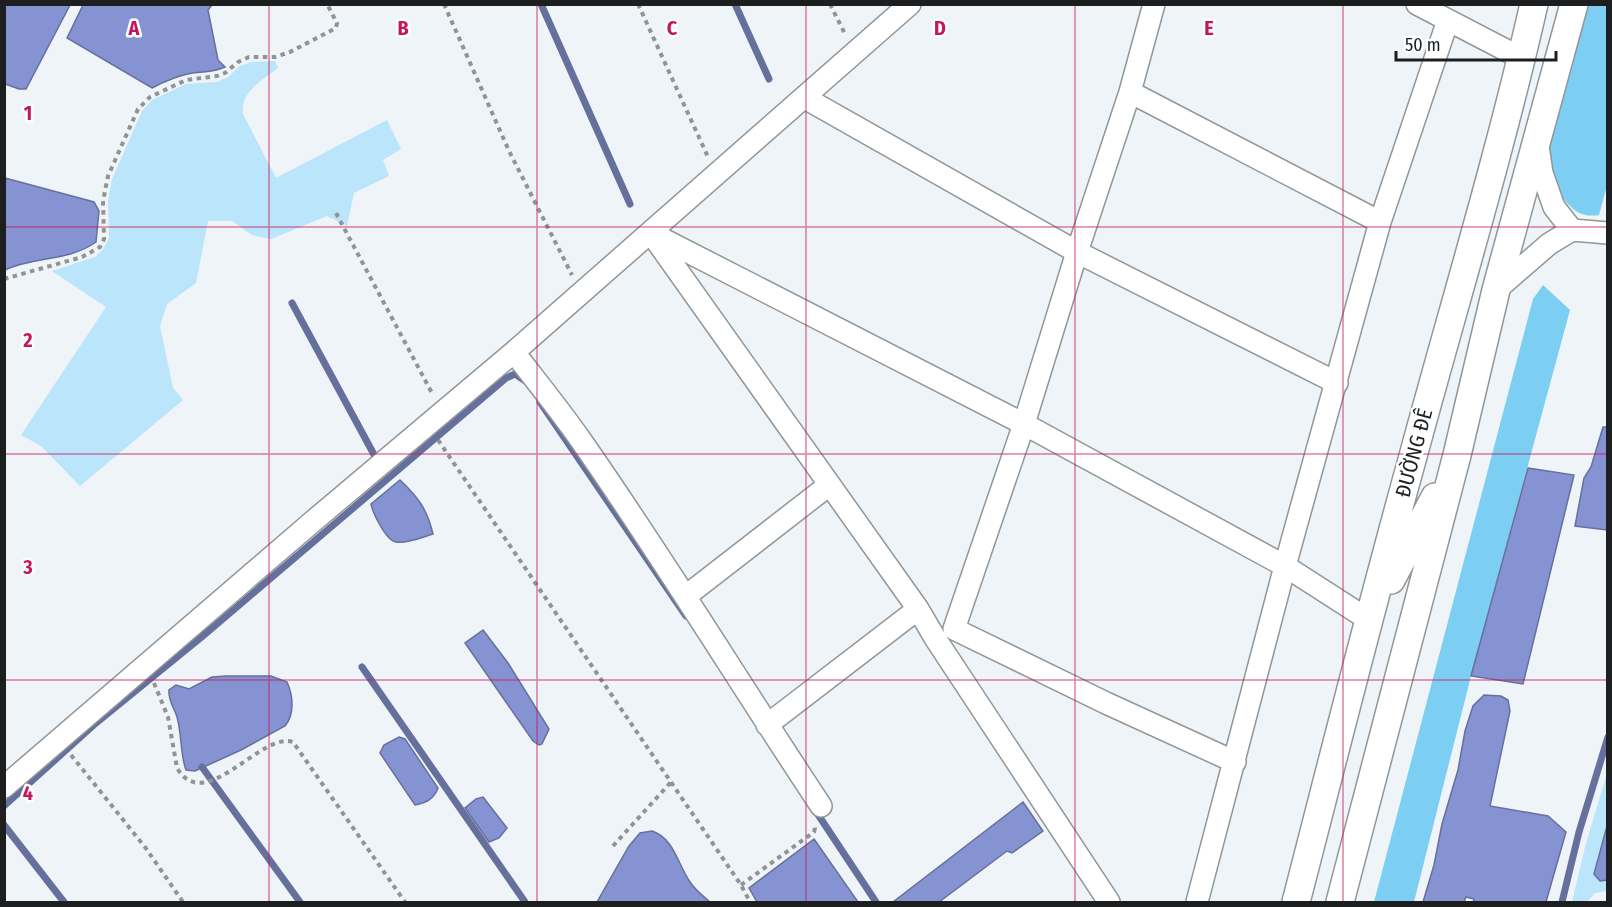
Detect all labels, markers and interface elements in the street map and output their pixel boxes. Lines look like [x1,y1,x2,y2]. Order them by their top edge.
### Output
text: A [128,16,141,40]
text: B [397,16,409,40]
text: C [667,16,678,40]
text: D [934,16,946,40]
text: E [1204,16,1214,40]
scale bar [1396,24,1556,62]
text: 50 m [1405,34,1441,56]
text: 1 [24,101,32,125]
text: 2 [22,328,33,352]
street label: ĐƯỜNG ĐÊ [1390,406,1438,500]
text: 3 [22,555,33,579]
text: 4 [23,781,33,805]

